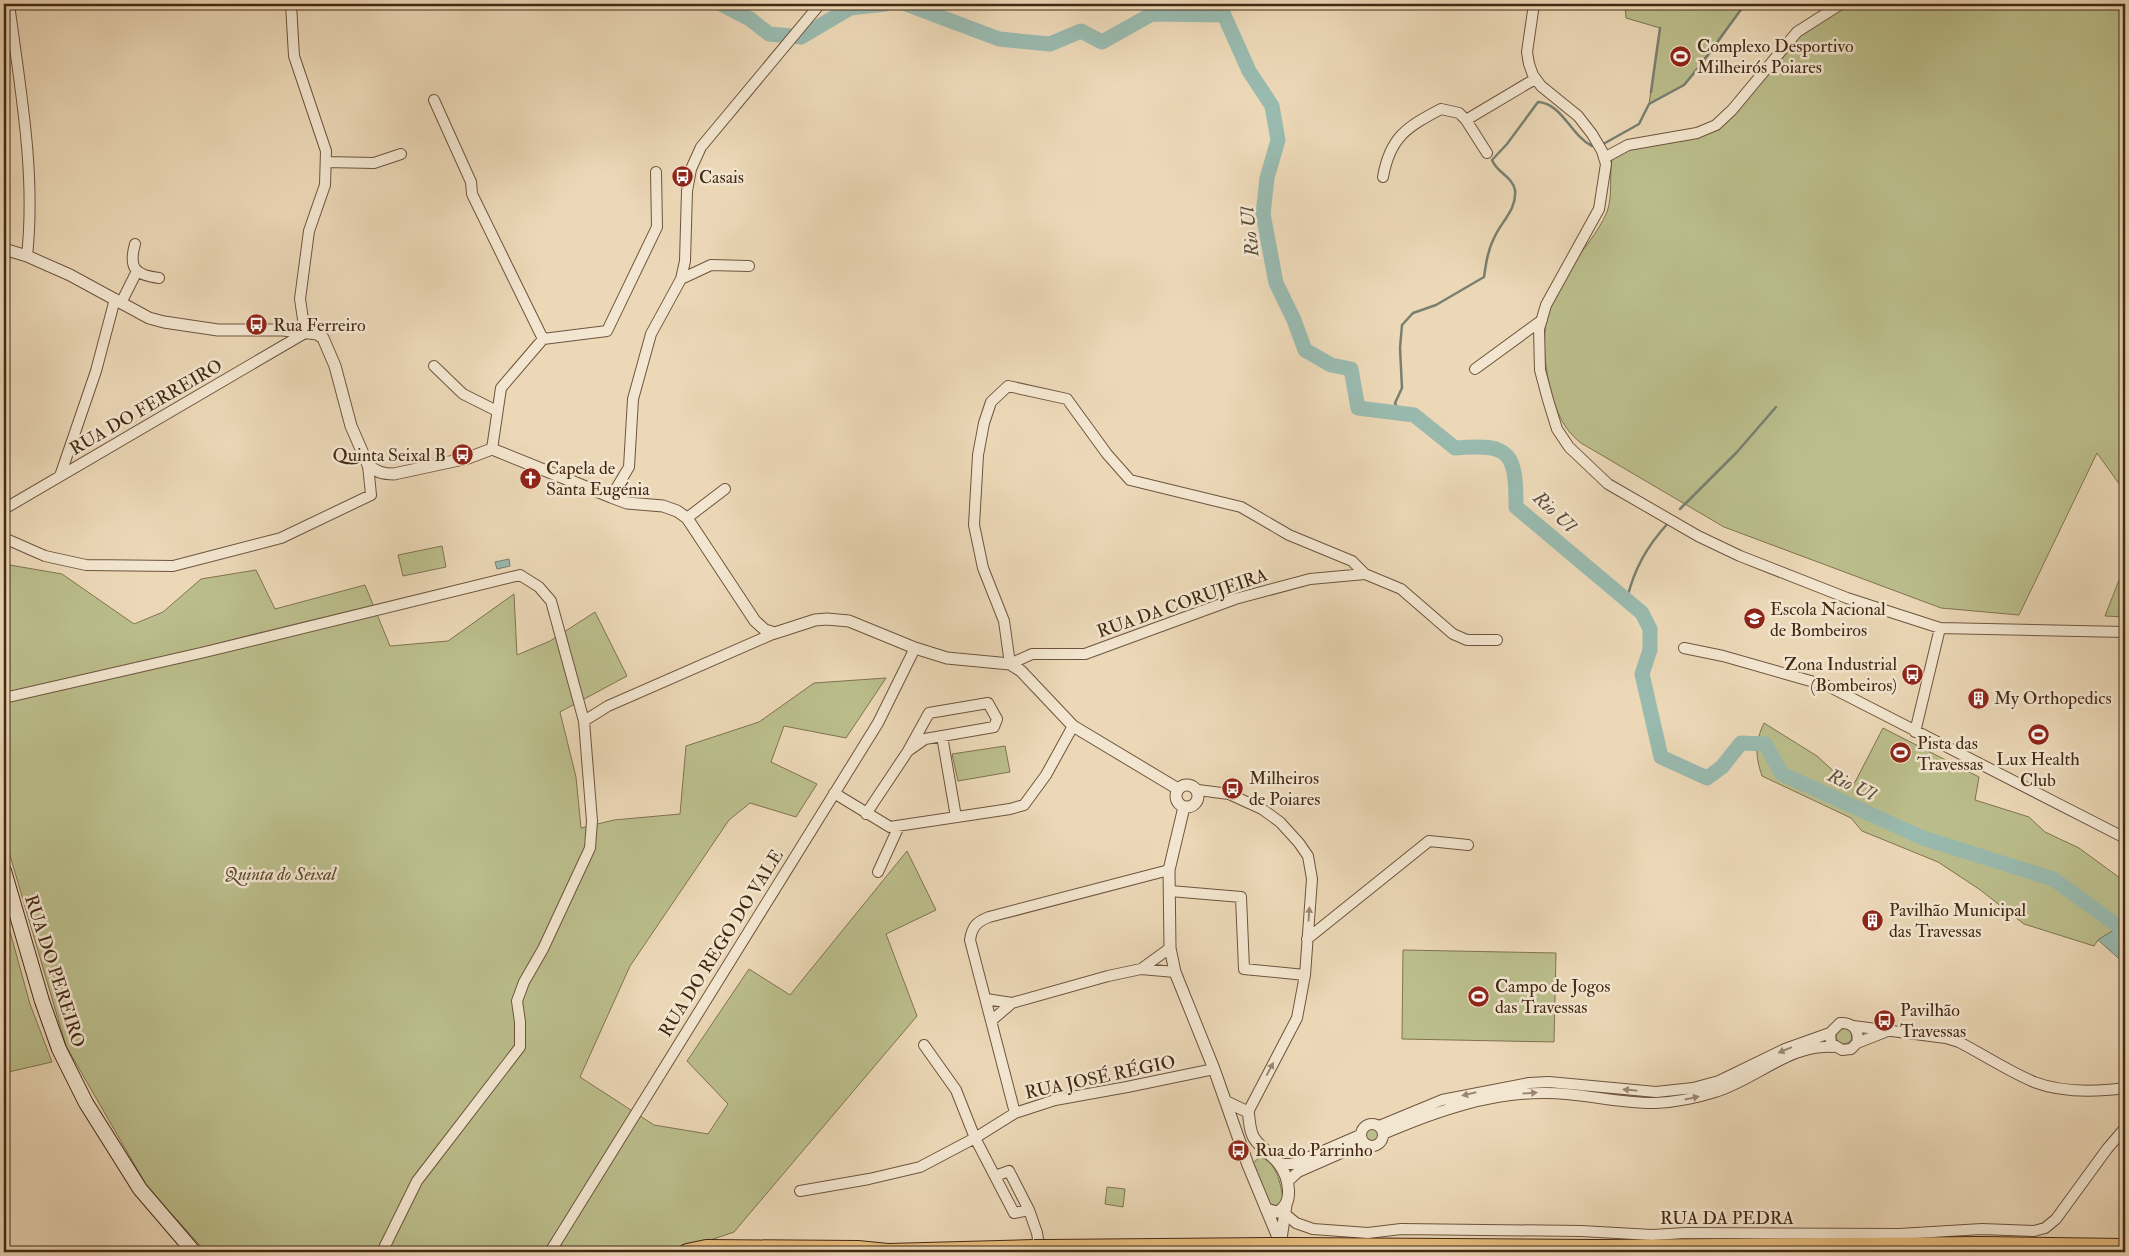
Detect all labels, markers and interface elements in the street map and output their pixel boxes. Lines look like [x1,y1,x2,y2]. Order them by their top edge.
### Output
place label: Complexo Desportivo Milheirós Poiares [1697,35,1854,79]
sports icon: Complexo Desportivo Milheirós Poiares [1669,44,1693,68]
bus stop icon: Casais [671,165,695,189]
place label: Casais [699,166,744,189]
water label: Rio Ul [1235,204,1265,259]
bus stop icon: Rua Ferreiro [245,313,269,337]
place label: Rua Ferreiro [273,314,366,337]
street label: RUA DO FERREIRO [66,354,227,461]
bus stop icon: Quinta Seixal B [450,443,474,467]
place label: Quinta Seixal B [333,444,446,467]
place label: Capela de Santa Eugénia [546,457,650,501]
church icon: Capela de Santa Eugénia [518,466,542,490]
water label: Rio Ul [1527,485,1582,539]
street label: RUA DA CORUJEIRA [1094,563,1271,643]
place label: Escola Nacional de Bombeiros [1770,598,1886,642]
school or university icon: Escola Nacional de Bombeiros [1742,607,1766,631]
place label: Zona Industrial (Bombeiros) [1784,653,1897,697]
bus stop icon: Zona Industrial (Bombeiros) [1901,662,1925,686]
building icon: My Orthopedics [1966,686,1990,710]
place label: My Orthopedics [1994,687,2112,710]
sports icon: Lux Health Club [2026,722,2050,746]
place label: Pista das Travessas [1917,732,1983,776]
sports icon: Pista das Travessas [1889,741,1913,765]
place label: Lux Health Club [1996,748,2080,792]
water label: Rio Ul [1823,763,1881,807]
place label: Milheiros de Poiares [1249,767,1320,811]
bus stop icon: Milheiros de Poiares [1221,776,1245,800]
street label: RUA DO REGO DO VALE [654,845,789,1041]
park label: Quinta do Seixal [224,863,337,886]
street label: RUA DO PEREIRO [19,892,90,1050]
place label: Pavilhão Municipal das Travessas [1889,899,2027,943]
one-way arrow [1306,905,1314,921]
building icon: Pavilhão Municipal das Travessas [1861,908,1885,932]
place label: Campo de Jogos das Travessas [1495,975,1610,1019]
sports icon: Campo de Jogos das Travessas [1467,984,1491,1008]
place label: Pavilhão Travessas [1900,999,1966,1043]
bus stop icon: Pavilhão Travessas [1872,1008,1896,1032]
one-way arrow [1778,1046,1792,1054]
street label: RUA JOSÉ RÉGIO [1023,1050,1178,1105]
one-way arrow [1266,1061,1274,1076]
one-way arrow [1622,1086,1638,1094]
one-way arrow [1523,1089,1539,1097]
one-way arrow [1462,1090,1477,1098]
one-way arrow [1684,1094,1699,1102]
bus stop icon: Rua do Parrinho [1227,1138,1251,1162]
place label: Rua do Parrinho [1255,1139,1373,1162]
street label: RUA DA PEDRA [1660,1207,1795,1230]

